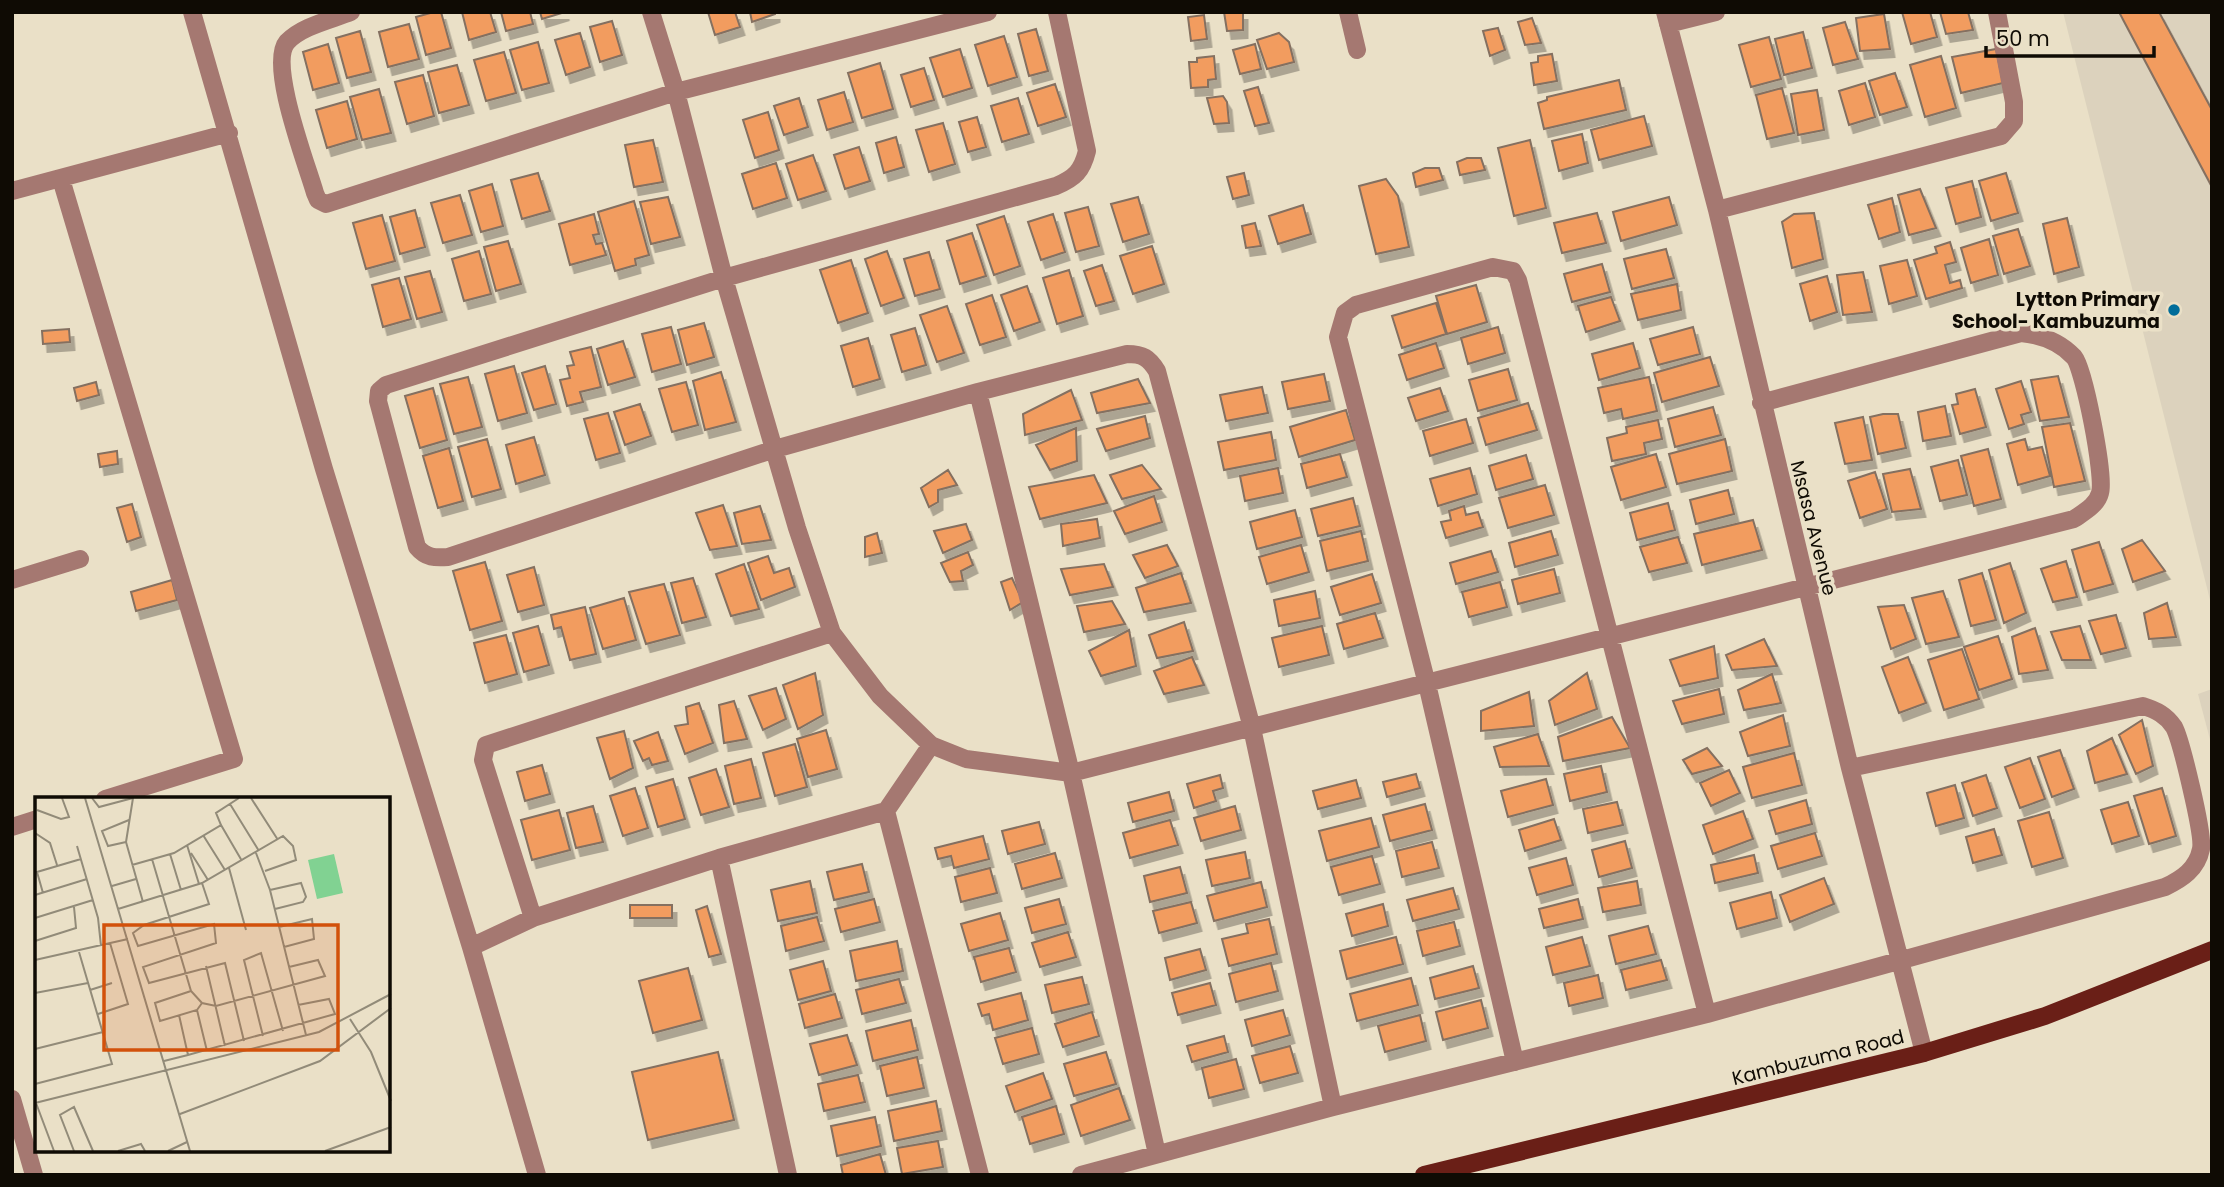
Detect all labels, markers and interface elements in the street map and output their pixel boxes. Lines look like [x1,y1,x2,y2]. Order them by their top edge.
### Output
scale bar [1986,14,2154,58]
text: 50 m [1996,24,2050,53]
place label: Lytton Primary School- Kambuzuma [1952,286,2161,335]
marker: Lytton Primary School- Kambuzuma [2166,302,2182,318]
street label: Msasa Avenue [1784,458,1843,598]
inset map [35,797,390,1152]
street label: Kambuzuma Road [1729,1023,1907,1092]

